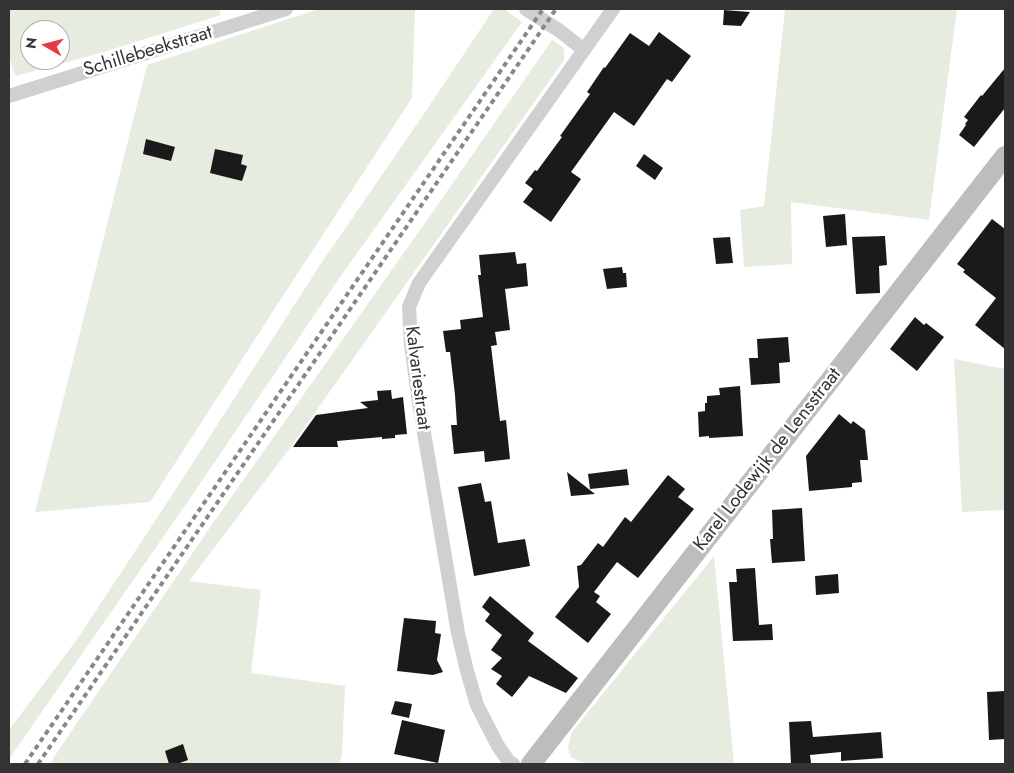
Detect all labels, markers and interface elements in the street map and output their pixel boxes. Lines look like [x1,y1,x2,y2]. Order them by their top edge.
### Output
north arrow [20,20,70,70]
street label: Schillebeekstraat [81,22,215,82]
text: N [20,36,42,50]
street label: Kalvariestraat [399,325,435,431]
street label: Karel Lodewijk de Lensstraat [690,364,846,556]

